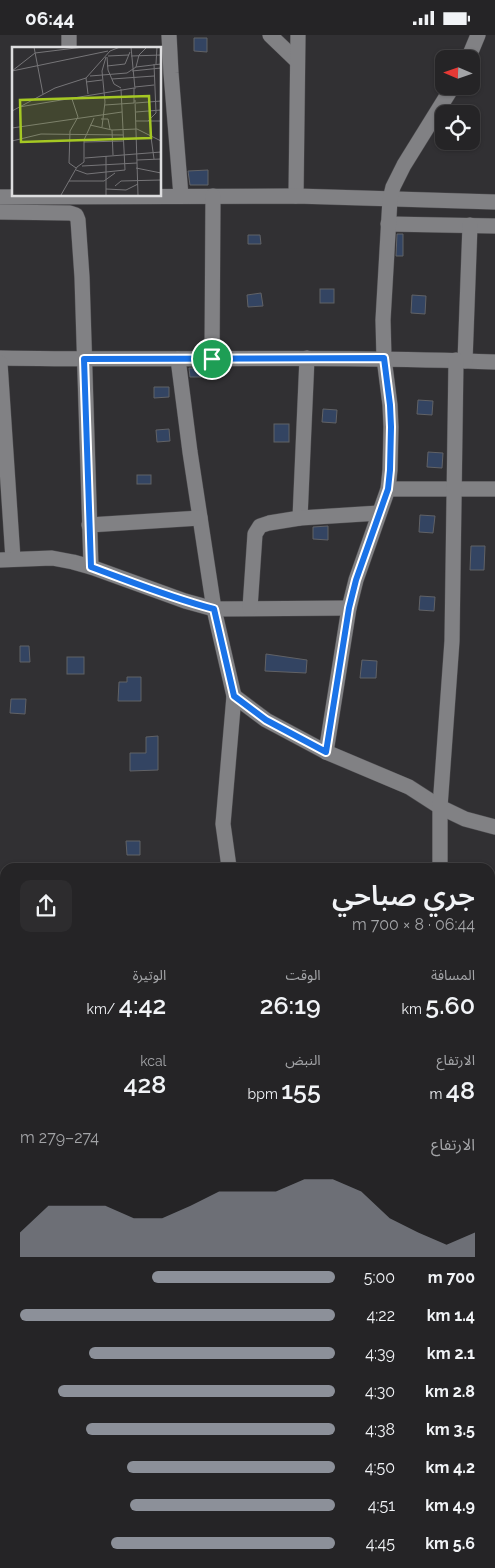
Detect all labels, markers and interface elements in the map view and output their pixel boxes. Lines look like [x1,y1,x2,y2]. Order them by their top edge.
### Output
text: 06:44 [25,7,75,29]
inset map [12,47,161,196]
north arrow [435,50,480,95]
map controls [435,50,480,150]
button: locate [435,105,480,150]
pin [191,338,233,380]
icon: arrive [198,345,226,373]
text: جري صباحي [332,879,475,912]
button: share [20,880,72,932]
text: 06:44 · 8 × 700 m [352,915,475,934]
text: الوتيرة [133,967,166,983]
text: الوقت [286,967,321,983]
text: المسافة [431,967,475,983]
text: 4:42 [119,990,166,1020]
text: 26:19 [260,990,321,1020]
text: 5.60 [425,990,475,1020]
text: /km [87,1001,119,1017]
text: km [401,1001,425,1017]
text: النبض [285,1052,321,1068]
text: الارتفاع [437,1052,475,1068]
text: kcal [140,1053,166,1069]
text: 428 [123,1069,166,1099]
text: 155 [281,1075,321,1105]
text: 48 [446,1075,475,1105]
text: bpm [248,1086,281,1102]
text: m [429,1086,446,1102]
text: 274–279 m [20,1128,99,1147]
text: الارتفاع [431,1135,475,1154]
text: 5:00 [364,1268,395,1287]
text: 700 m [428,1268,475,1287]
text: 4:22 [367,1306,395,1325]
text: 1.4 km [427,1306,475,1325]
text: 4:39 [365,1344,395,1363]
text: 2.1 km [427,1344,475,1363]
text: 4:30 [365,1382,395,1401]
text: 2.8 km [425,1382,475,1401]
text: 4:38 [365,1420,395,1439]
text: 3.5 km [426,1420,475,1439]
text: 4:50 [365,1458,395,1477]
text: 4.2 km [426,1458,475,1477]
text: 4:51 [368,1496,395,1515]
text: 4.9 km [425,1496,475,1515]
text: 4:45 [366,1534,395,1553]
text: 5.6 km [425,1534,475,1553]

